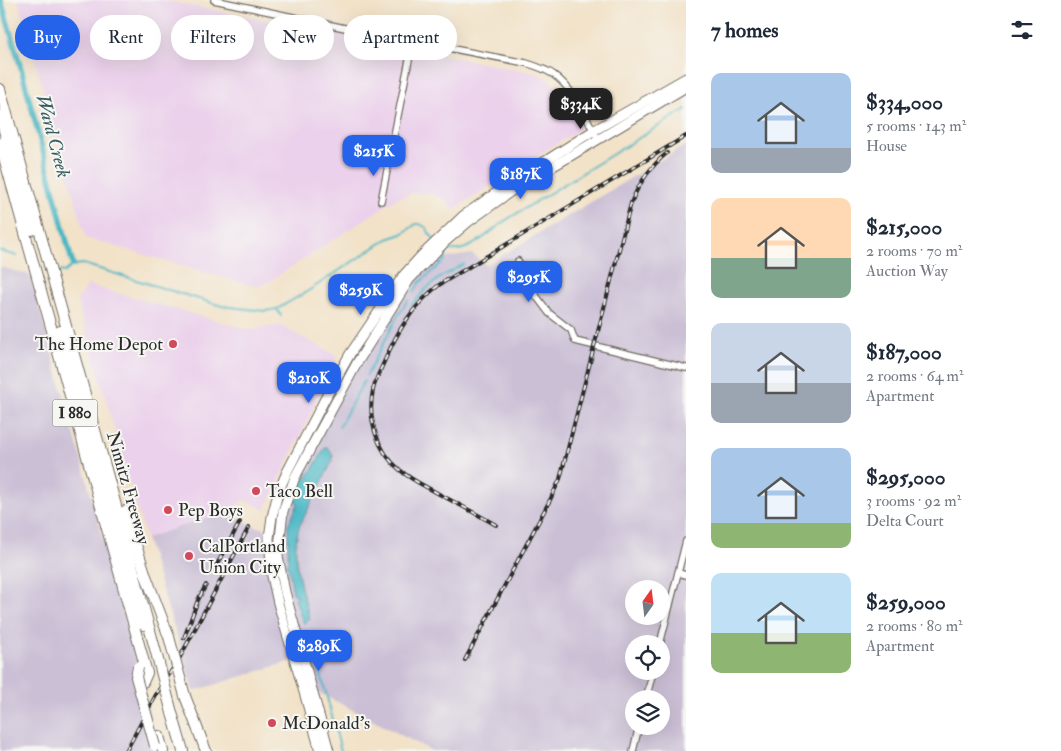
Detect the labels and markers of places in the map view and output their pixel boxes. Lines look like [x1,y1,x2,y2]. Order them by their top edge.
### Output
pin: $334K [546,88,616,130]
pin: $215K [339,134,409,177]
pin: $187K [486,158,556,200]
pin: $295K [494,260,564,303]
pin: $259K [326,274,396,316]
place label: The Home Depot [35,333,163,356]
marker: The Home Depot [167,338,179,350]
pin: $210K [274,362,344,404]
place label: Taco Bell [266,480,333,503]
marker: Taco Bell [250,485,262,497]
place label: Pep Boys [178,499,243,522]
marker: Pep Boys [162,504,174,516]
place label: CalPortland Union City [199,535,286,579]
marker: CalPortland Union City [183,550,195,562]
pin: $289K [284,630,354,672]
place label: McDonald's [282,712,370,735]
marker: McDonald's [266,717,278,729]

